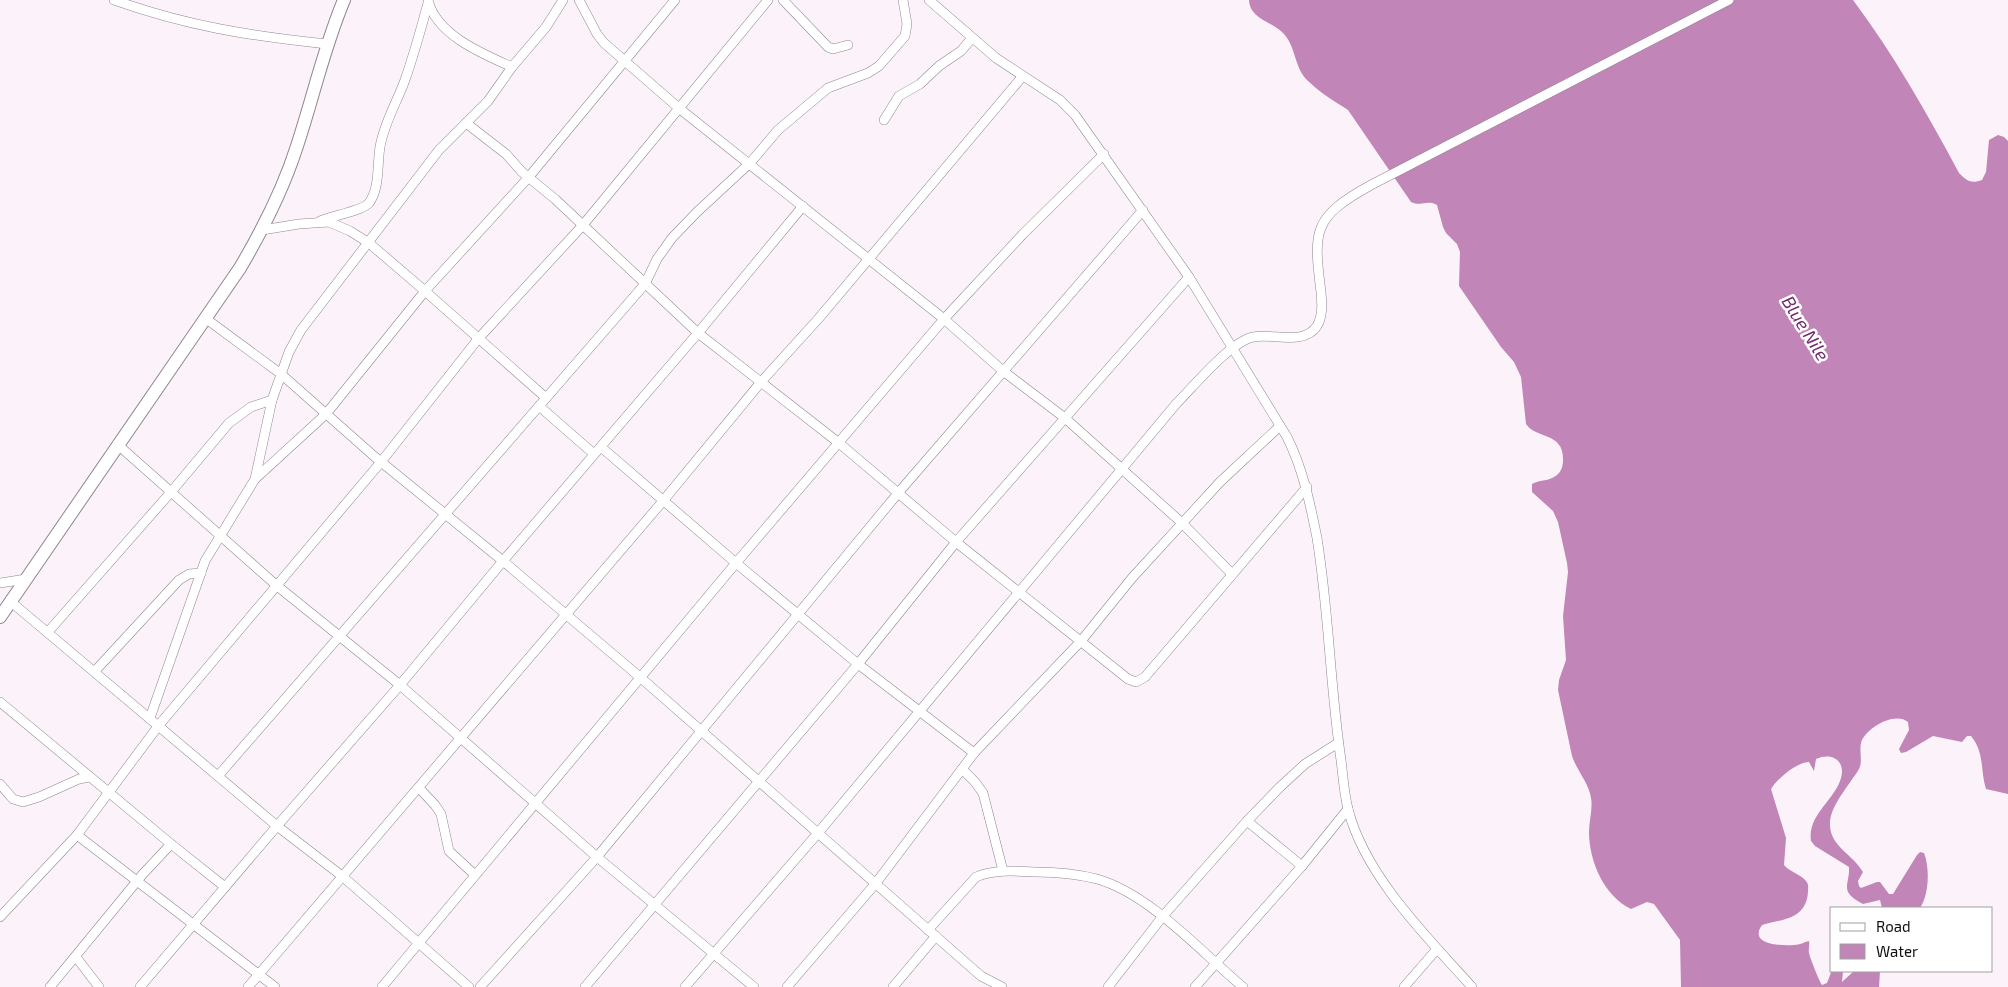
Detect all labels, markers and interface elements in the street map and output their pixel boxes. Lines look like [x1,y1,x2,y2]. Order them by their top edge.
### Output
water label: Blue Nile [1778,292,1835,365]
legend [1830,907,1993,972]
text: Road [1876,917,1911,935]
text: Water [1876,942,1918,960]

